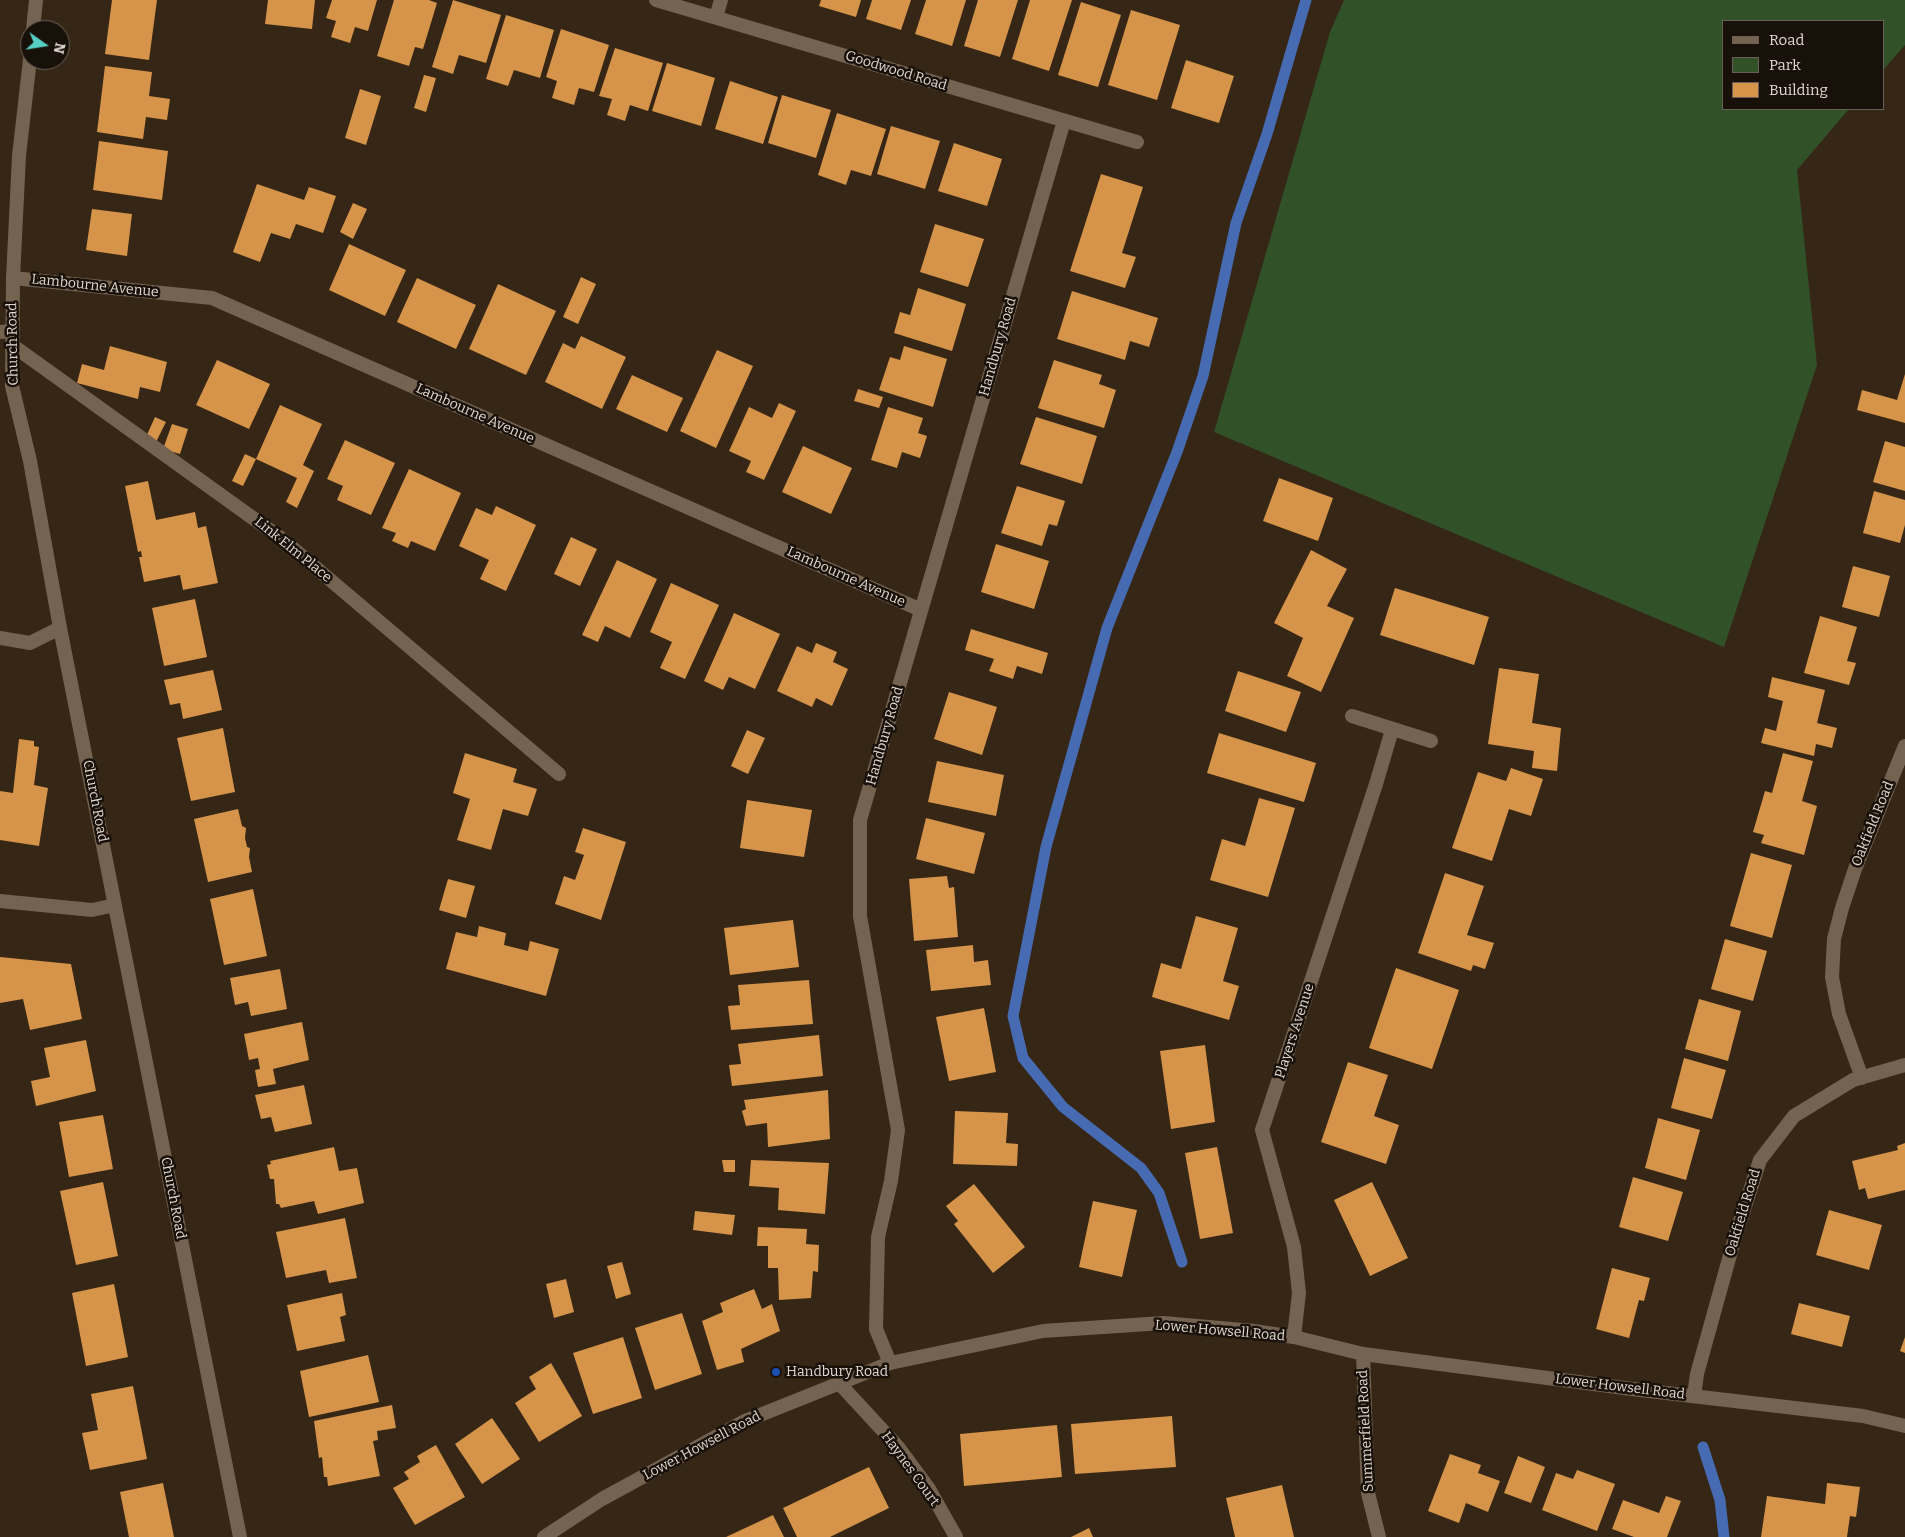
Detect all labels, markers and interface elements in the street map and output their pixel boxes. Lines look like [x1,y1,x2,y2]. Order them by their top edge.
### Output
north arrow [20,20,70,70]
legend [1722,20,1885,110]
text: Road [1769,31,1804,49]
text: N [50,41,69,55]
street label: Goodwood Road [843,48,949,94]
text: Park [1769,56,1801,74]
text: Building [1769,81,1828,99]
street label: Lambourne Avenue [30,271,160,301]
street label: Handbury Road [976,296,1020,398]
street label: Church Road [4,302,22,386]
street label: Lambourne Avenue [413,380,537,448]
street label: Link Elm Place [251,514,335,586]
street label: Lambourne Avenue [784,543,908,611]
street label: Handbury Road [863,685,907,787]
street label: Church Road [79,759,111,843]
street label: Oakfield Road [1848,779,1898,869]
street label: Players Avenue [1272,981,1318,1081]
street label: Church Road [157,1156,189,1240]
street label: Oakfield Road [1722,1167,1764,1259]
street label: Lower Howsell Road [1154,1317,1286,1345]
place label: Handbury Road [786,1364,888,1380]
marker: Handbury Road [770,1366,782,1378]
street label: Summerfield Road [1354,1370,1378,1492]
street label: Lower Howsell Road [1554,1371,1686,1403]
street label: Lower Howsell Road [640,1408,764,1484]
street label: Haynes Court [877,1428,943,1510]

